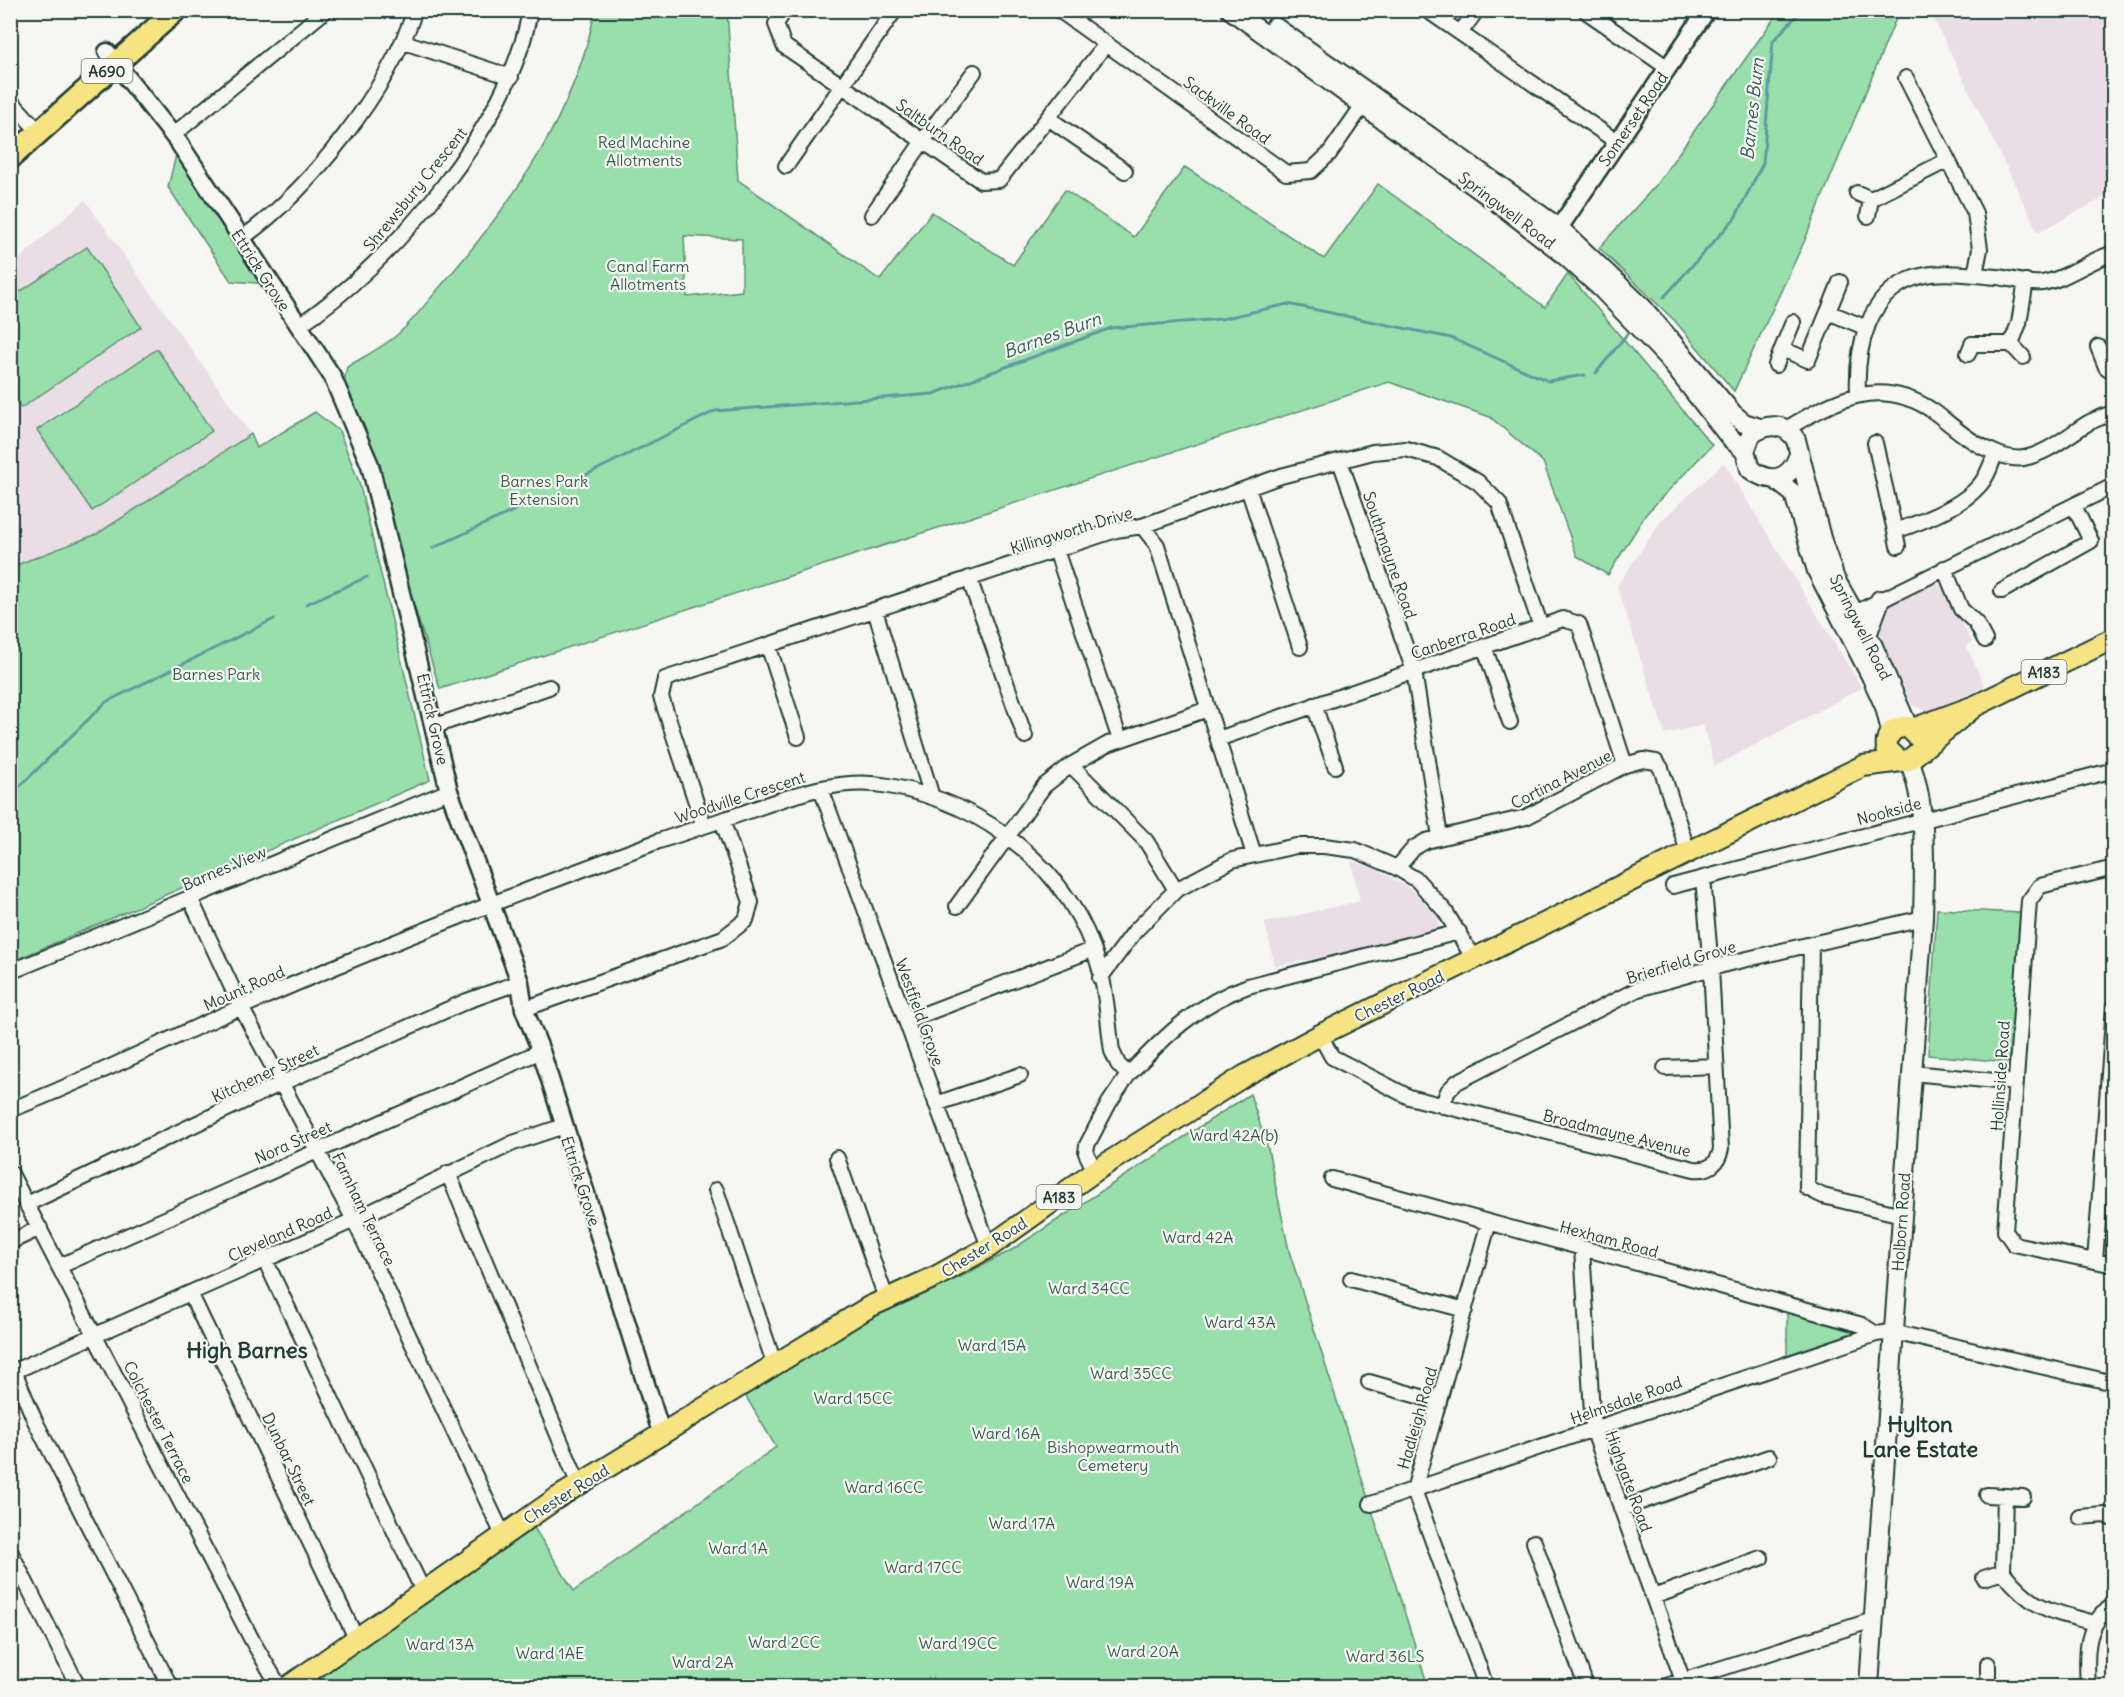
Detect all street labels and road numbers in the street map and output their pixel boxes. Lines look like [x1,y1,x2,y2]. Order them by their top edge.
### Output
road number: A690 [82,59,132,83]
street label: Somerset Road [1594,68,1672,170]
street label: Sackville Road [1180,72,1274,148]
street label: Saltburn Road [892,94,988,170]
street label: Shrewsbury Crescent [359,123,471,255]
street label: Springwell Road [1455,167,1559,253]
street label: Ettrick Grove [227,225,295,315]
street label: Southmayne Road [1359,489,1421,621]
street label: Killingworth Drive [1007,502,1135,558]
street label: Springwell Road [1826,571,1896,683]
street label: Canberra Road [1408,609,1518,663]
road number: A183 [2022,660,2066,684]
street label: Ettrick Grove [413,671,453,767]
street label: Cortina Avenue [1507,745,1615,813]
street label: Woodville Crescent [672,766,808,827]
street label: Nookside [1855,793,1923,829]
street label: Barnes View [179,841,270,895]
street label: Brierfield Grove [1624,936,1738,988]
street label: Westfield Grove [891,956,949,1068]
street label: Mount Road [200,961,288,1015]
street label: Chester Road [1351,966,1447,1026]
street label: Hollinside Road [1986,1020,2014,1132]
street label: Kitchener Street [208,1039,322,1107]
street label: Broadmayne Avenue [1541,1105,1693,1161]
street label: Nora Street [252,1116,335,1168]
street label: Ettrick Grove [557,1133,605,1229]
street label: Farnham Terrace [328,1149,400,1269]
street label: Holborn Road [1888,1172,1914,1272]
road number: A183 [1036,1185,1082,1209]
street label: Cleveland Road [225,1202,335,1266]
street label: Chester Road [937,1213,1031,1281]
street label: Hexham Road [1557,1216,1661,1262]
street label: Colchester Terrace [120,1357,198,1487]
street label: Hadleigh Road [1393,1365,1441,1471]
street label: Helmsdale Road [1567,1372,1685,1428]
street label: Dunbar Street [258,1409,320,1509]
street label: Highgate Road [1601,1428,1657,1534]
street label: Chester Road [519,1460,613,1528]

